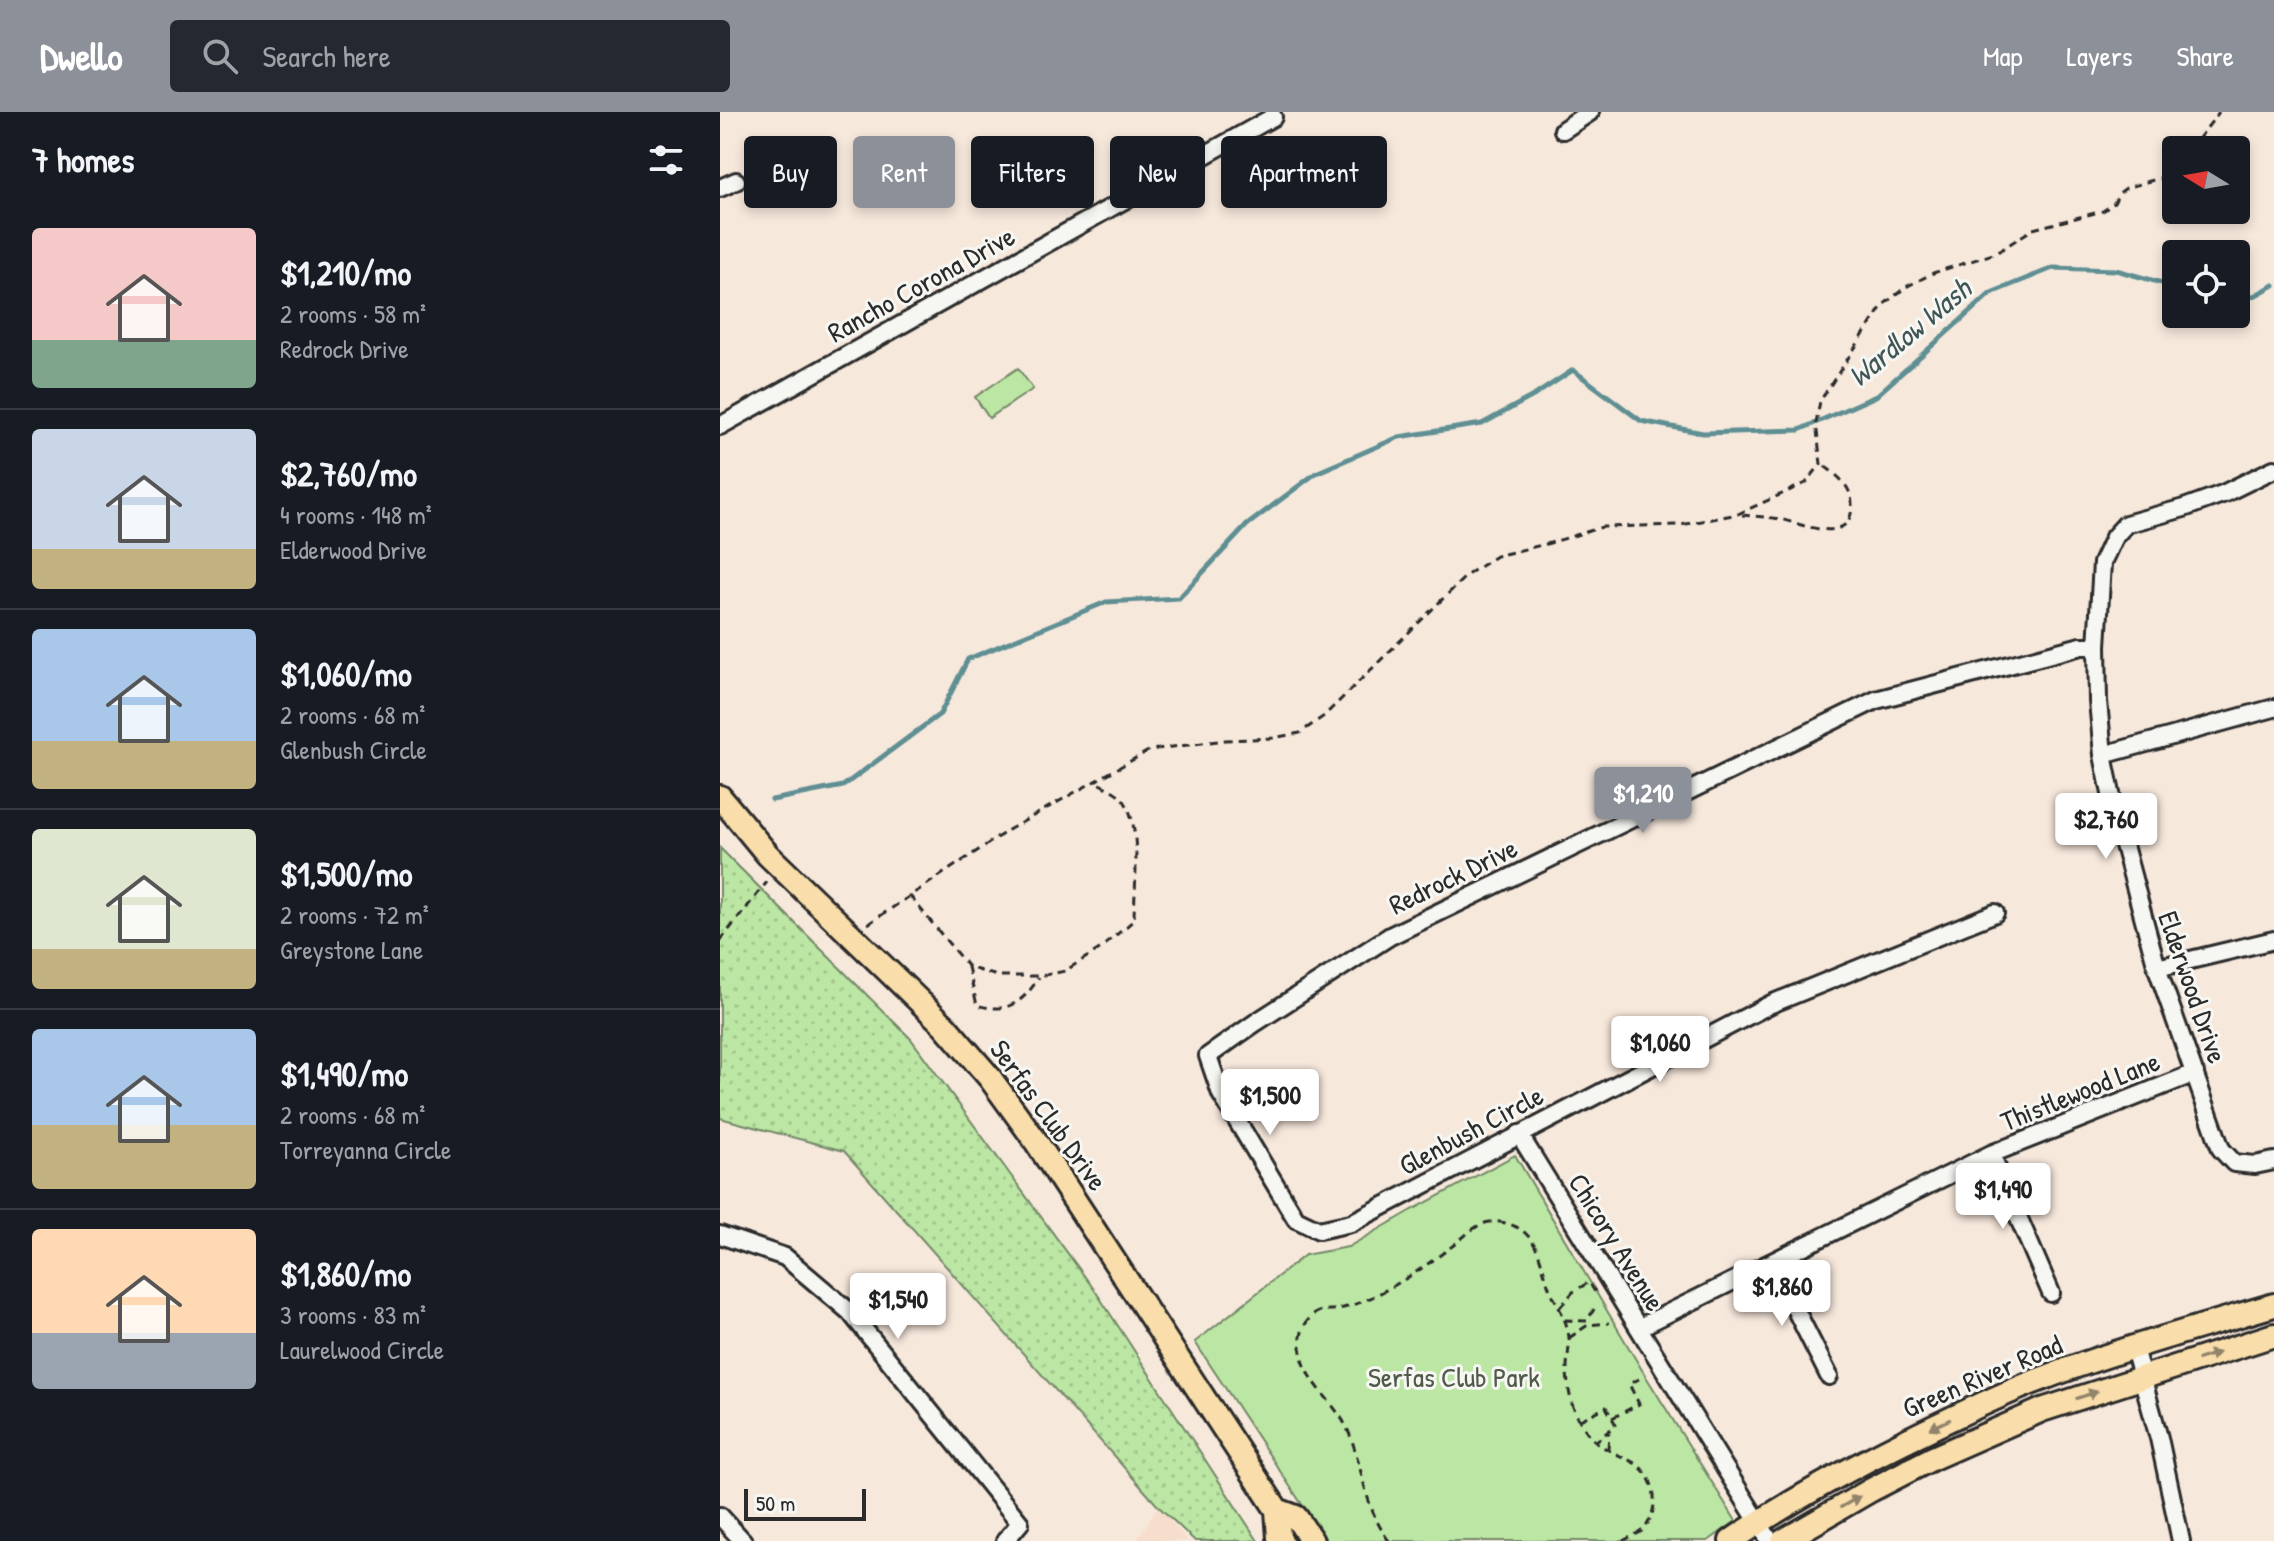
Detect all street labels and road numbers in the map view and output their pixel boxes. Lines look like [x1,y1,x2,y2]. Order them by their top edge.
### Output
street label: Rancho Corona Drive [821,217,1021,351]
street label: Redrock Drive [1382,829,1524,923]
street label: Elderwood Drive [2149,906,2237,1068]
street label: Serfas Club Drive [981,1032,1117,1198]
street label: Thistlewood Lane [1995,1042,2165,1140]
street label: Glenbush Circle [1392,1076,1550,1184]
street label: Chicory Avenue [1560,1166,1674,1318]
street label: Green River Road [1896,1325,2068,1427]

